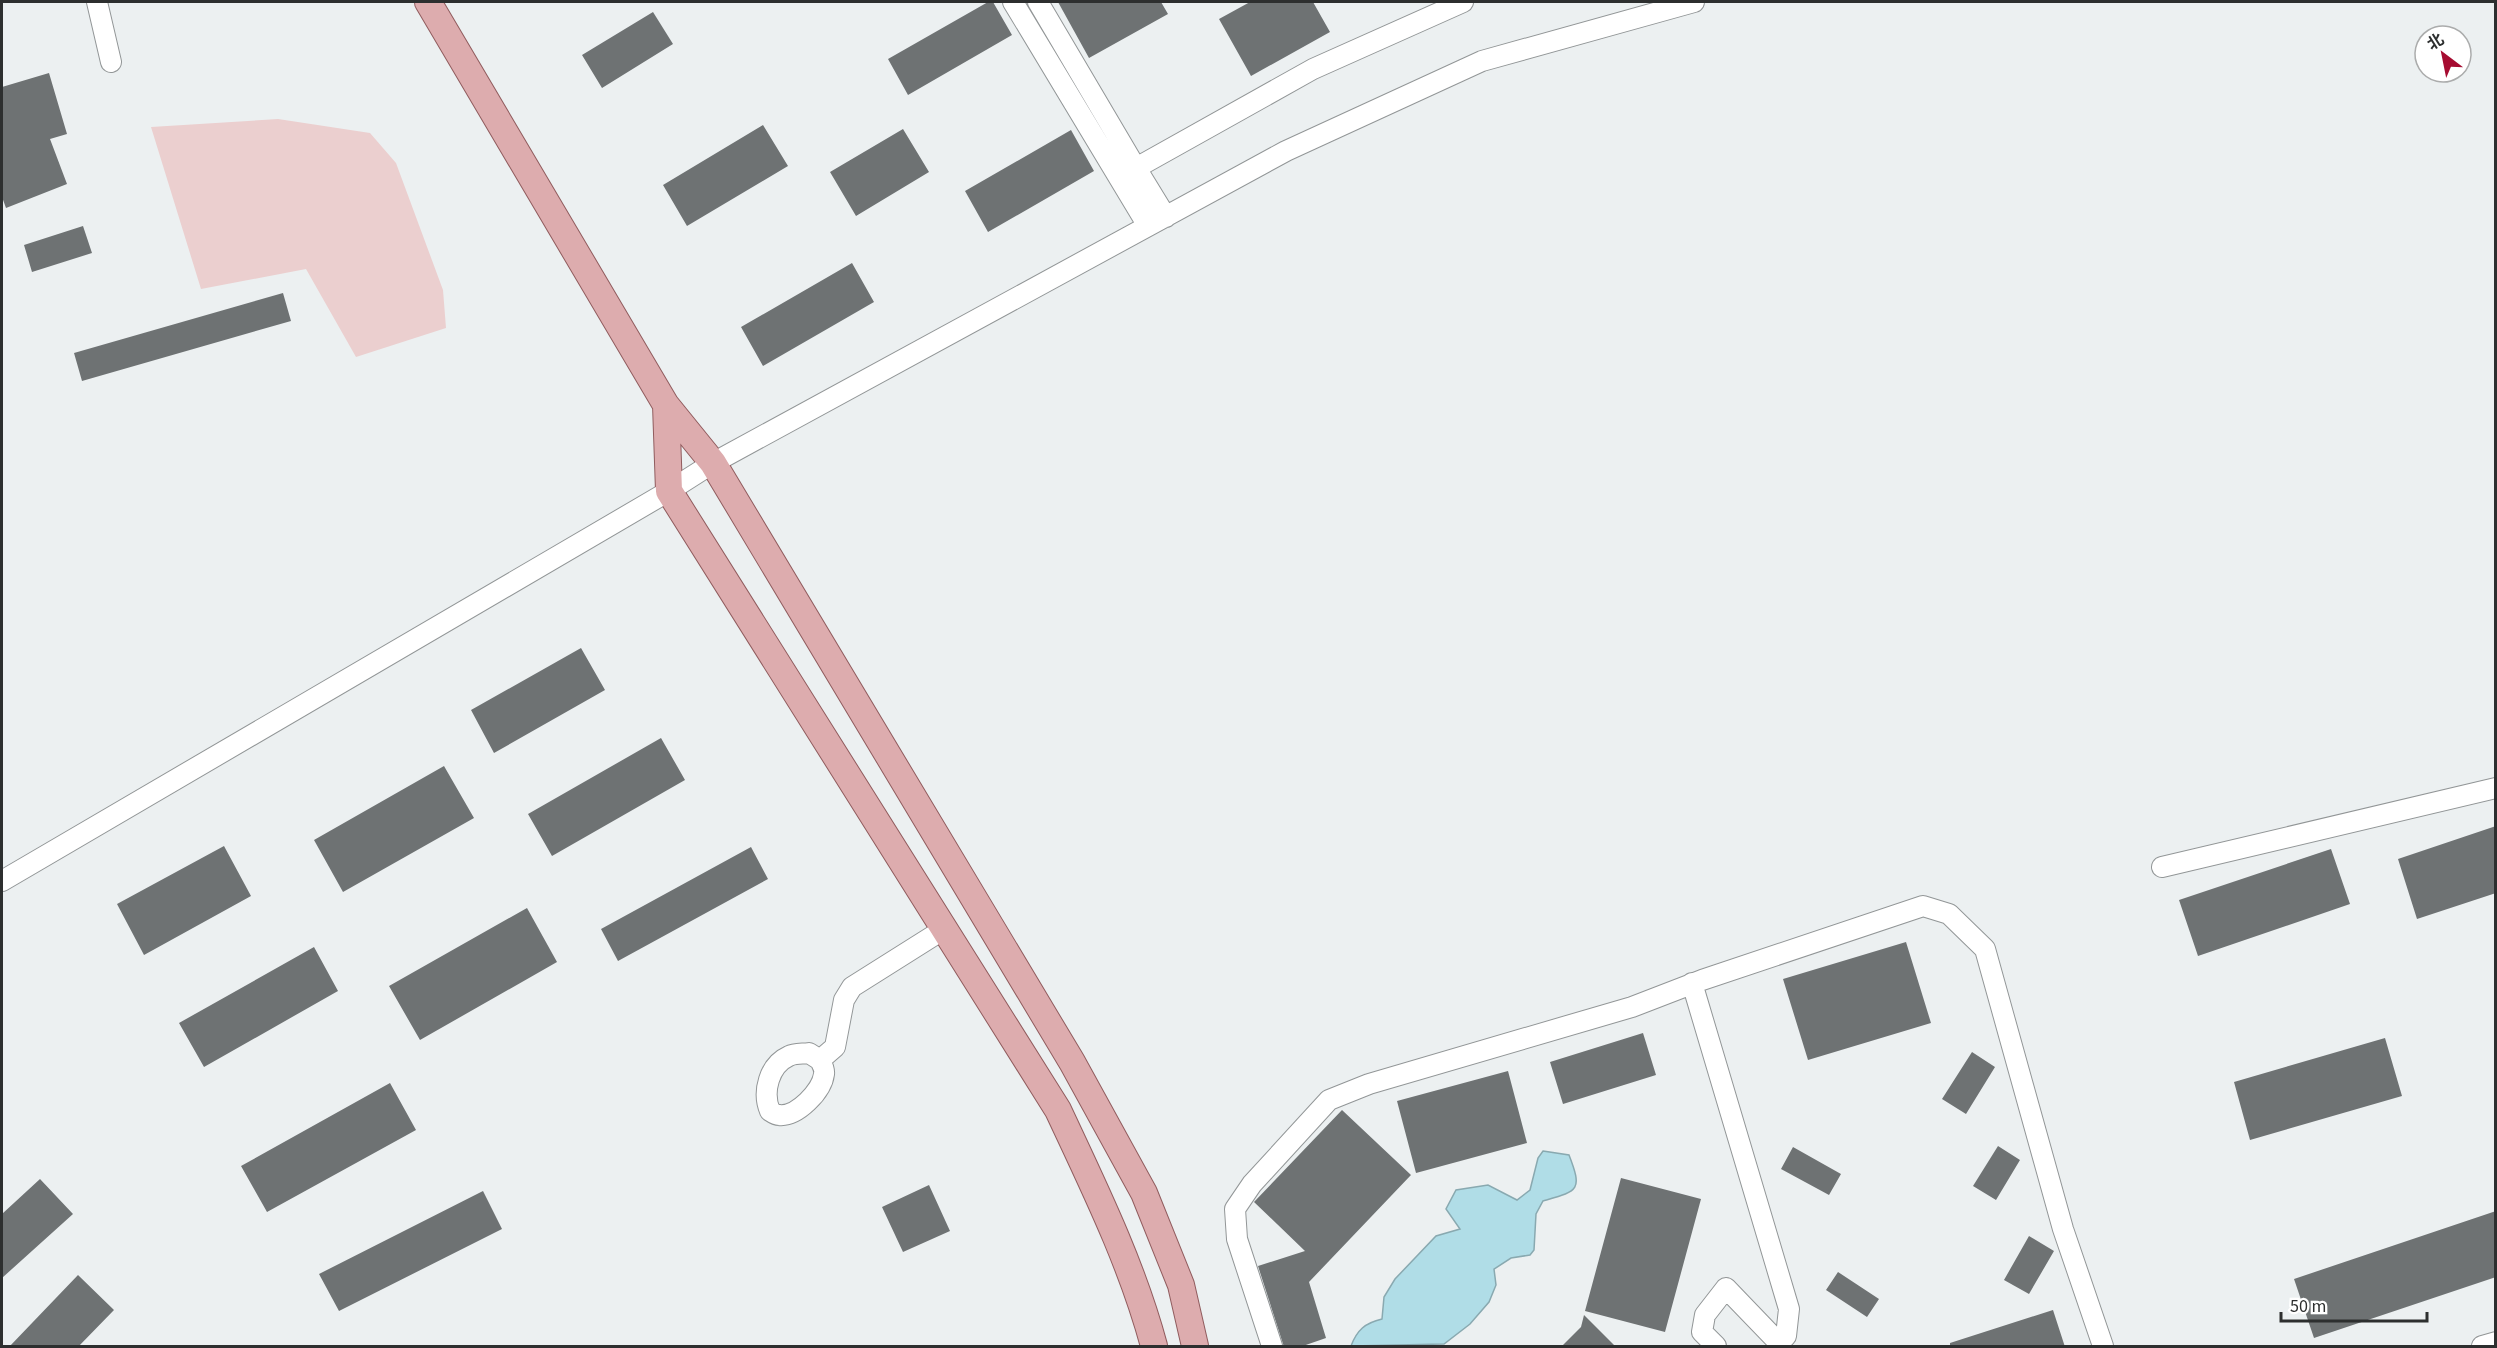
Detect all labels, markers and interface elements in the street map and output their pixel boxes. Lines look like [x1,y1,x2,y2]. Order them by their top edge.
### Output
north arrow [2413,24,2473,84]
text: 北 [2423,29,2448,56]
scale bar [2281,1285,2426,1323]
text: 50 m [2290,1294,2326,1319]

